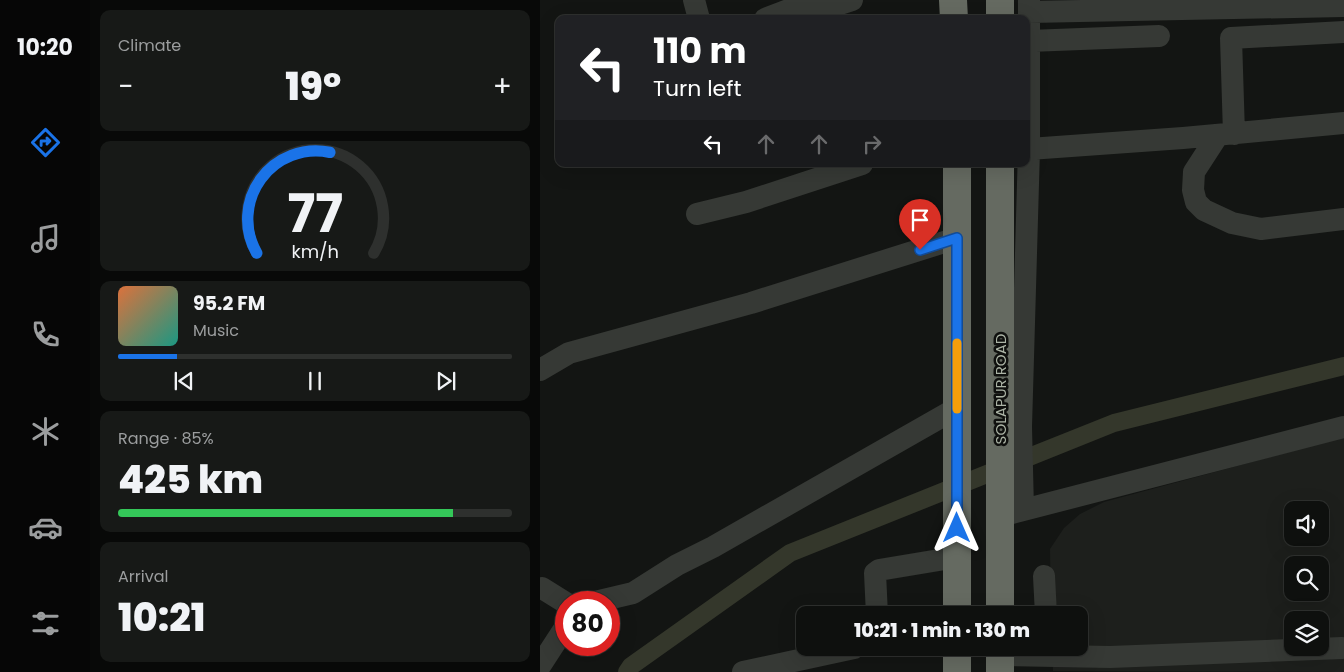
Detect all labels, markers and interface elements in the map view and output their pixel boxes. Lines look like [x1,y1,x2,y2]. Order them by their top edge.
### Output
text: 110 m [653,26,747,75]
text: 10:20 [17,32,73,63]
text: Climate [118,34,181,57]
icon: left [570,35,635,100]
text: 19° [285,60,341,113]
text: − [118,67,133,106]
text: + [493,67,512,106]
text: Turn left [653,73,741,104]
icon: directions [28,125,63,160]
icon: left [699,130,727,158]
icon: ahead [752,130,780,158]
icon: ahead [805,130,833,158]
icon: right [858,130,886,158]
text: 77 [287,177,343,250]
pin [899,199,941,250]
icon: arrive [906,206,934,234]
icon: music [28,221,63,256]
text: km/h [291,239,339,264]
text: 95.2 FM [193,290,265,317]
icon: phone [28,317,63,352]
text: Music [193,319,239,342]
street label: SOLAPUR ROAD [990,334,1011,444]
icon: previous [170,367,198,395]
icon: pause [301,367,329,395]
icon: next [432,367,460,395]
icon: climate [28,414,63,449]
text: Range · 85% [118,427,214,450]
text: 425 km [118,453,263,506]
position arrow [930,501,982,553]
map controls [1284,501,1329,656]
button: sound [1284,501,1329,546]
icon: car [28,510,63,545]
button: search [1284,556,1329,601]
text: Arrival [118,565,168,588]
text: 10:21 [118,591,205,644]
speed limit sign: 80 [555,591,620,656]
icon: filters [28,606,63,641]
button: layers [1284,611,1329,656]
text: 10:21 · 1 min · 130 m [854,617,1030,644]

